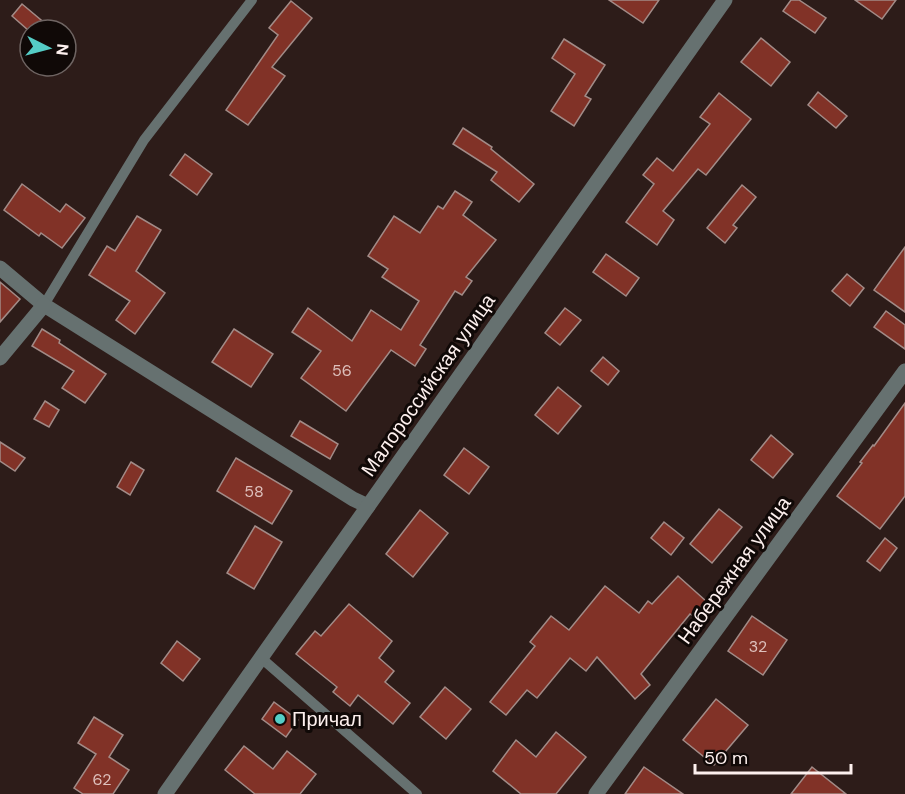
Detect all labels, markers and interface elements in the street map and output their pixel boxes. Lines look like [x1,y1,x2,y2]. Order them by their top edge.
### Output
north arrow [18,18,78,78]
text: N [51,43,73,56]
street label: Малороссийская улица [355,288,501,481]
house number: 56 [332,360,352,381]
house number: 58 [244,481,264,502]
street label: Набережная улица [672,490,797,649]
house number: 32 [749,636,767,657]
place label: Причал [292,706,362,732]
marker: Причал [273,712,287,726]
scale bar [695,737,851,775]
text: 50 m [704,746,748,770]
house number: 62 [93,769,111,790]

